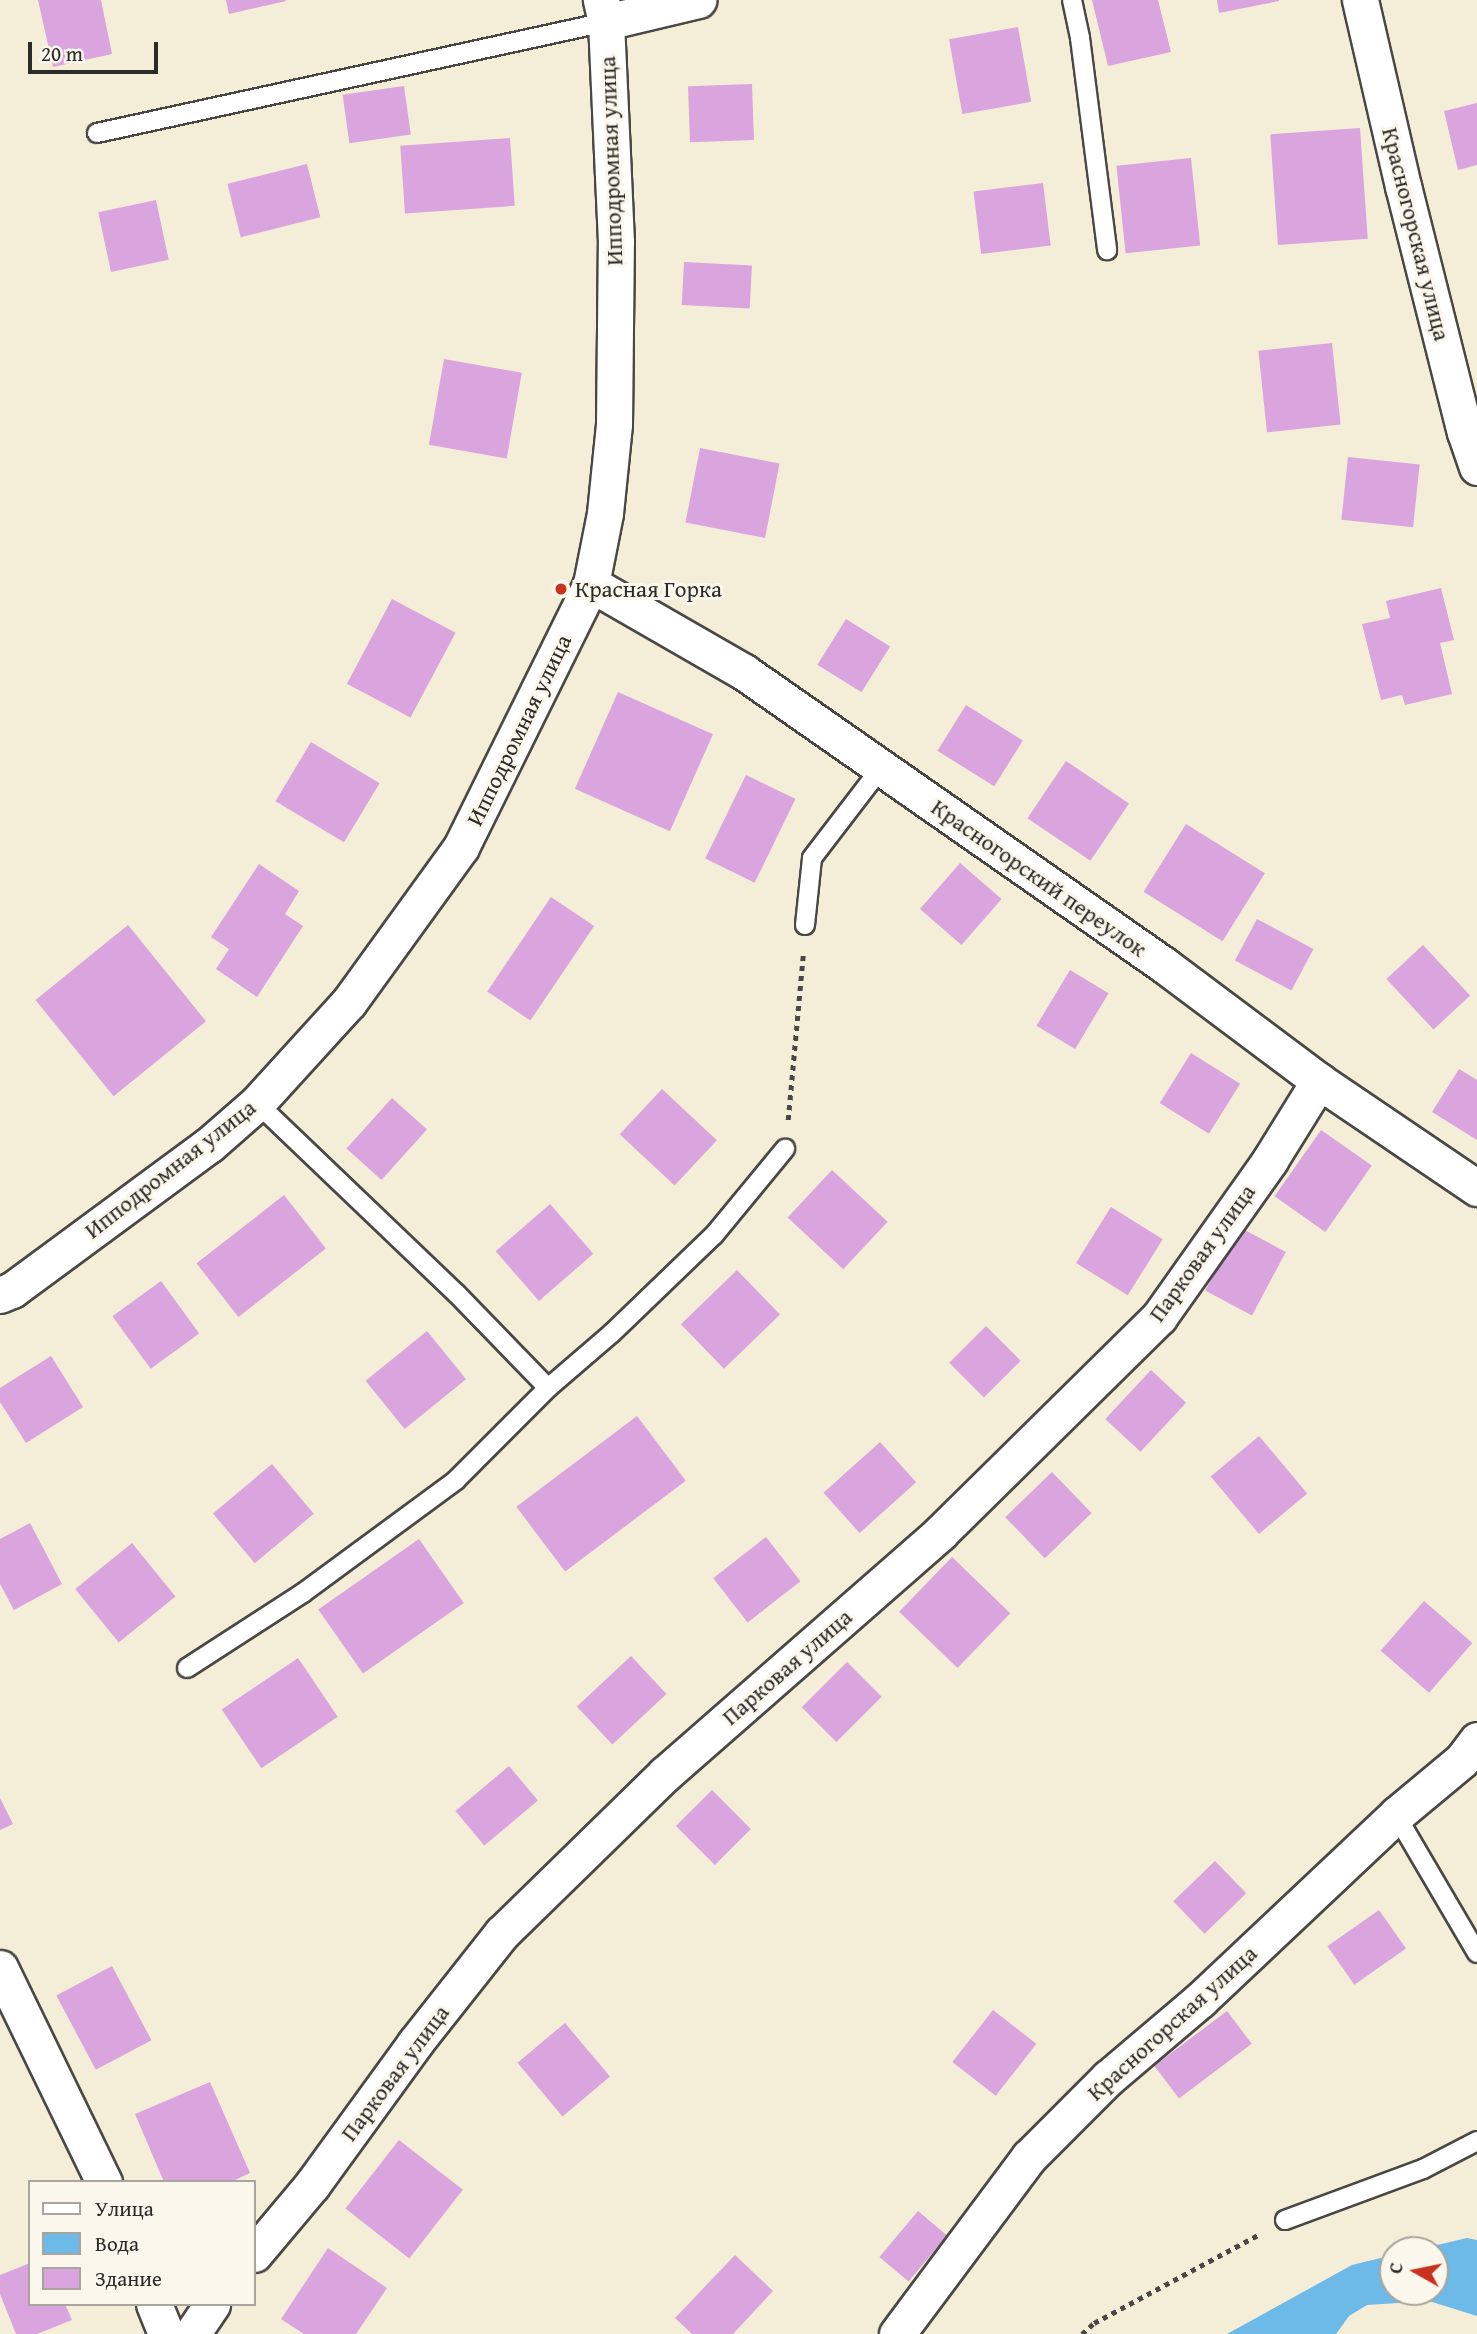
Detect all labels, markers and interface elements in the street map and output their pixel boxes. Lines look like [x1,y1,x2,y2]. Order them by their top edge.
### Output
scale bar [32,28,161,72]
text: 20 m [41,38,83,69]
street label: Ипподромная улица [594,56,628,266]
street label: Красногорская улица [1376,125,1456,343]
place label: Красная Горка [575,575,722,603]
marker: Красная Горка [553,581,569,597]
street label: Ипподромная улица [461,630,577,830]
street label: Красногорский переулок [926,793,1152,963]
street label: Ипподромная улица [79,1094,261,1244]
street label: Парковая улица [1143,1179,1261,1327]
street label: Парковая улица [716,1603,858,1731]
street label: Красногорская улица [1082,1940,1262,2106]
street label: Парковая улица [335,2000,455,2146]
legend [28,2180,256,2306]
text: Улица [95,2193,154,2224]
text: Вода [95,2228,139,2259]
north arrow [1379,2236,1449,2306]
text: С [1381,2261,1410,2276]
text: Здание [95,2263,162,2294]

